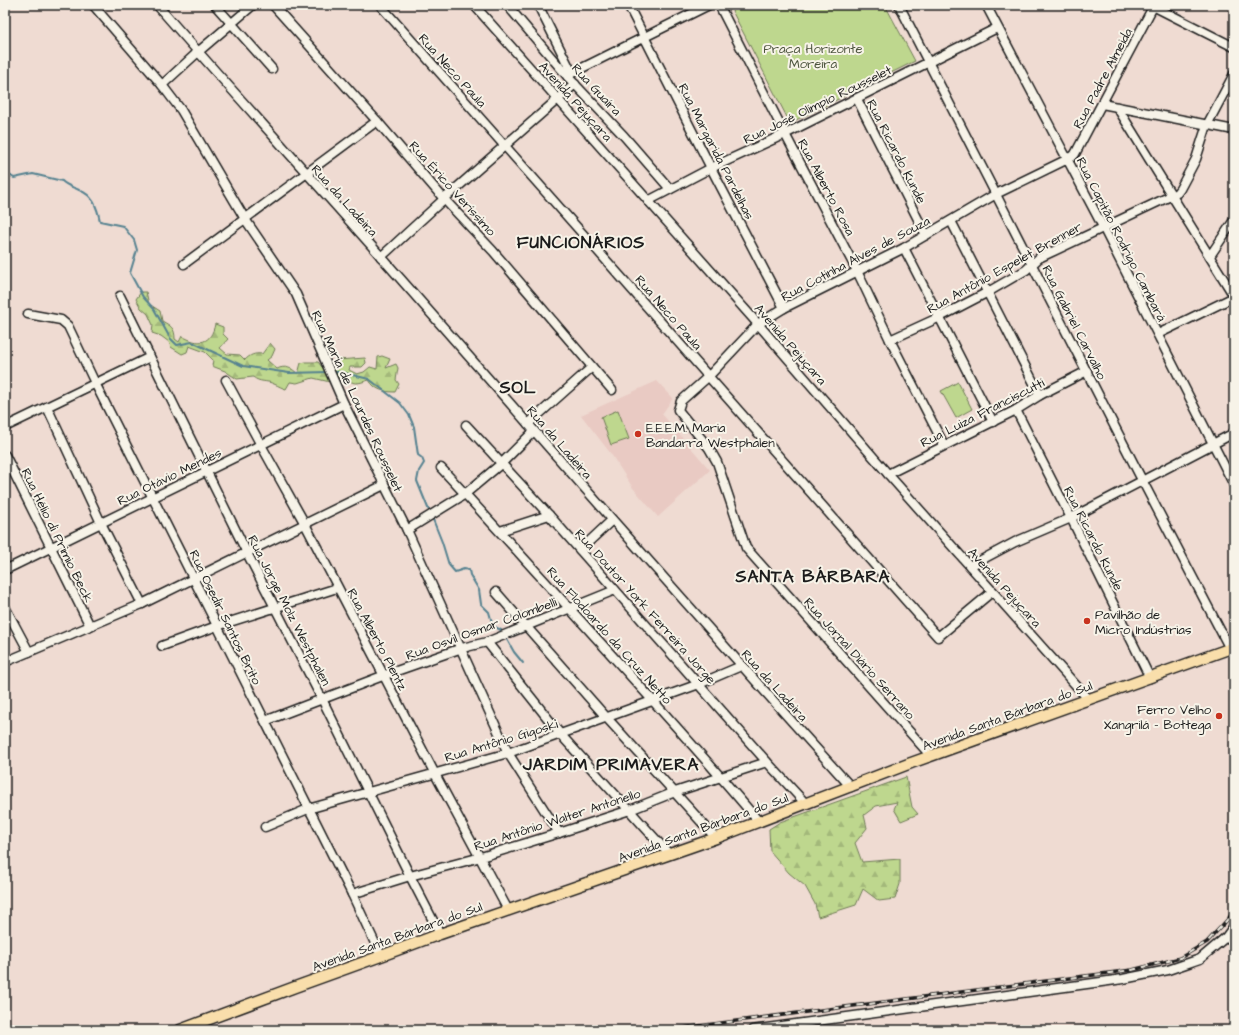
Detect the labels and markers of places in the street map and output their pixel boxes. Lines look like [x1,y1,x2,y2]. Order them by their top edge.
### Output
place label: E.E.E.M. Maria Bandarra Westphalen [646,419,775,452]
marker: E.E.E.M. Maria Bandarra Westphalen [633,429,643,439]
place label: Pavilhão de Micro Indústrias [1095,606,1192,639]
marker: Pavilhão de Micro Indústrias [1082,616,1092,626]
place label: Ferro Velho Xangrilá - Bottega [1104,701,1212,735]
marker: Ferro Velho Xangrilá - Bottega [1214,711,1224,721]

